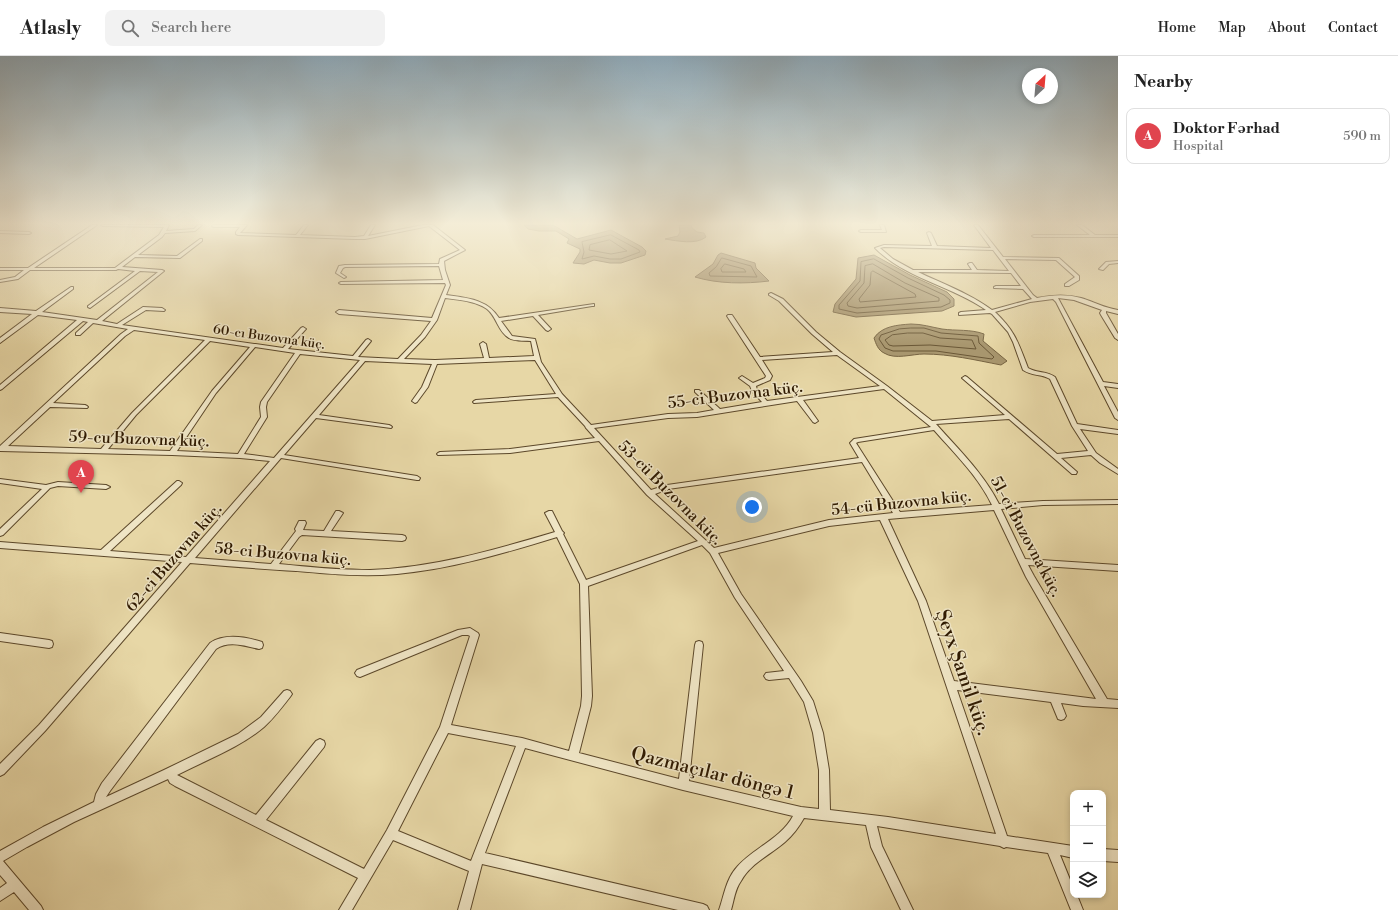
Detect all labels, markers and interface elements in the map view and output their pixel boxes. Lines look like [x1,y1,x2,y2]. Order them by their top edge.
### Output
search box [105,10,385,46]
text: Atlasly [20,16,81,40]
icon: search [119,17,141,39]
text: Search here [151,18,231,37]
text: Home [1158,19,1196,37]
text: Map [1218,19,1246,37]
text: About [1268,19,1306,37]
text: Contact [1328,19,1378,37]
north arrow [1022,68,1058,104]
text: Nearby [1134,71,1193,93]
text: Doktor Fərhad [1173,119,1280,138]
text: A [1143,128,1153,144]
text: 590 m [1343,128,1381,144]
text: Hospital [1173,138,1223,154]
street label: 60-cı Buzovna küç. [212,321,326,353]
street label: 55-ci Buzovna küç. [666,377,804,413]
street label: 59-cu Buzovna küç. [68,427,210,451]
street label: 53-cü Buzovna küç. [614,436,727,549]
pin: A [68,460,94,493]
street label: 51-ci Buzovna küç. [986,473,1066,600]
street label: 54-cü Buzovna küç. [830,486,972,520]
your location [742,497,762,517]
street label: 62-ci Buzovna küç. [121,499,226,616]
street label: 58-ci Buzovna küç. [214,538,352,570]
street label: Şeyx Şamil küç. [930,606,996,738]
street label: Qazmaçılar döngə 1 [629,741,797,805]
map controls [1070,790,1106,898]
button: + [1070,790,1106,826]
button: − [1070,826,1106,862]
button: layers [1070,862,1106,898]

